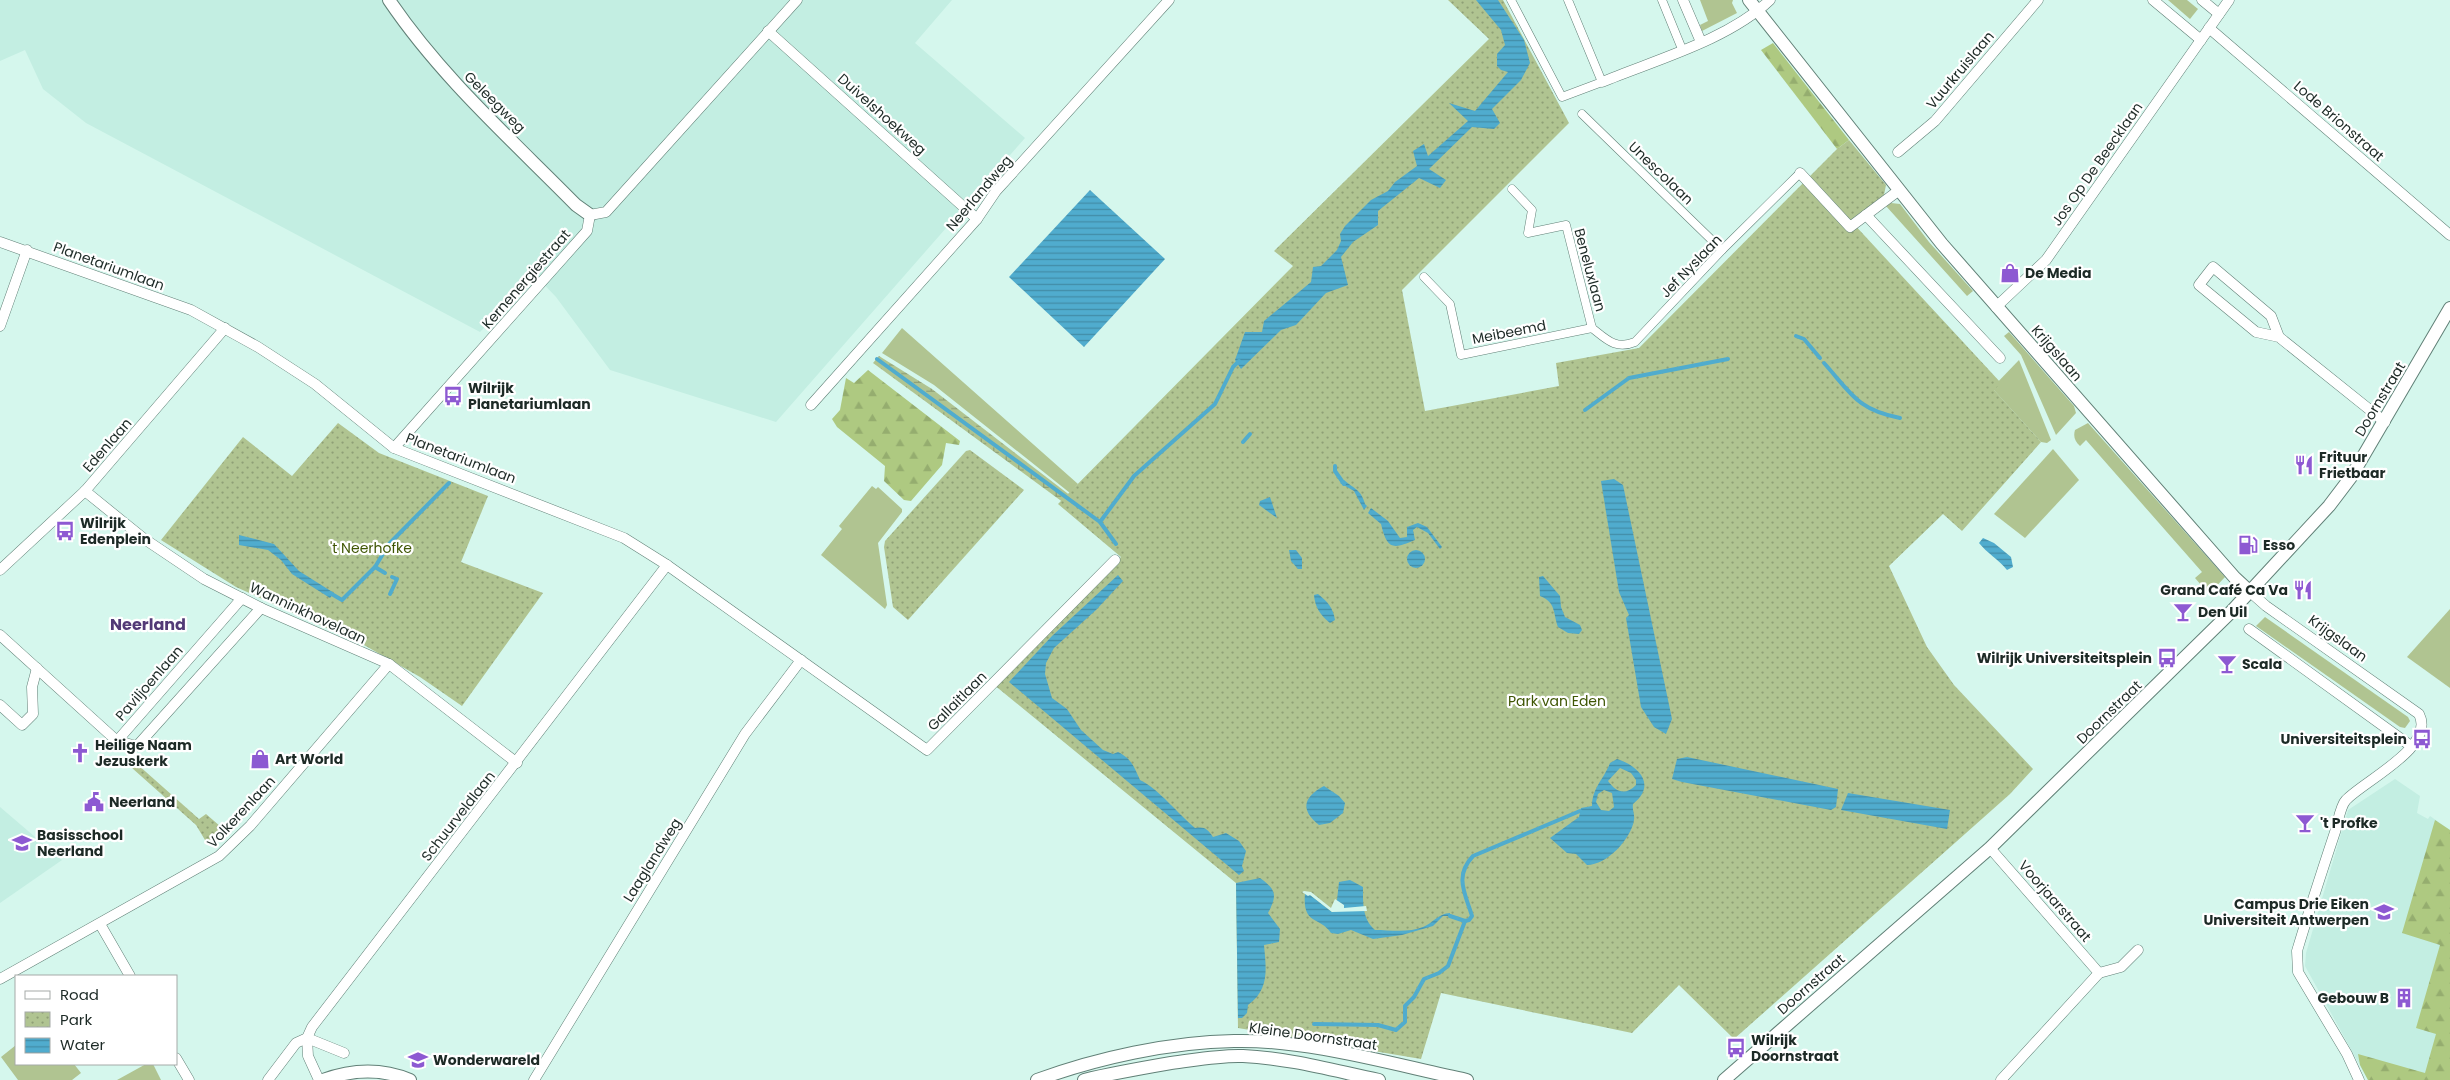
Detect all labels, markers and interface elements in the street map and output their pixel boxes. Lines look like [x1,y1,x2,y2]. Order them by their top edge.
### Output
street label: Vuurkruislaan [1921,27,1999,113]
street label: Geleegweg [460,67,530,137]
street label: Duivelshoekweg [833,69,931,159]
street label: Lode Brionstraat [2290,76,2388,166]
street label: Jos Op De Beecklaan [2047,98,2147,230]
street label: Unescolaan [1624,137,1698,209]
street label: Neerlandweg [941,151,1017,235]
street label: Kernenergiestraat [477,225,575,333]
street label: Beneluxlaan [1569,226,1611,314]
street label: Jef Nyslaan [1656,230,1726,302]
street label: Planetariumlaan [51,237,167,295]
shop icon: De Media [1999,262,2021,284]
place label: De Media [2025,263,2091,283]
street label: Meibeemd [1470,315,1548,349]
street label: Krijgslaan [2027,321,2087,385]
street label: Doornstraat [2350,358,2410,440]
place label: Wilrijk Planetariumlaan [468,378,591,414]
bus stop icon: Wilrijk Planetariumlaan [442,385,464,407]
street label: Edenlaan [78,414,136,476]
street label: Planetariumlaan [403,428,519,488]
place label: Frituur Frietbaar [2319,447,2386,483]
restaurant icon: Frituur Frietbaar [2293,454,2315,476]
place label: Wilrijk Edenplein [80,513,151,549]
bus stop icon: Wilrijk Edenplein [54,520,76,542]
fuel station icon: Esso [2237,534,2259,556]
place label: Esso [2263,535,2295,555]
park label: 't Neerhofke [330,538,412,558]
street label: Wanninkhovelaan [246,577,370,649]
restaurant icon: Grand Café Ca Va [2292,579,2314,601]
place label: Grand Café Ca Va [2160,580,2288,600]
bar icon: Den Uil [2172,601,2194,623]
place label: Den Uil [2198,602,2247,622]
street label: Krijgslaan [2304,610,2372,666]
district label: Neerland [110,613,186,636]
street label: Paviljoenlaan [111,641,187,725]
bus stop icon: Wilrijk Universiteitsplein [2156,647,2178,669]
place label: Wilrijk Universiteitsplein [1977,648,2152,668]
bar icon: Scala [2216,653,2238,675]
place label: Scala [2242,654,2282,674]
street label: Gallaitlaan [923,667,991,735]
street label: Doornstraat [2072,676,2146,748]
park label: Park van Eden [1508,691,1606,711]
bus stop icon: Universiteitsplein [2411,728,2433,750]
place label: Universiteitsplein [2280,729,2407,749]
place label: Heilige Naam Jezuskerk [95,735,192,771]
church icon: Heilige Naam Jezuskerk [69,742,91,764]
shop icon: Art World [249,748,271,770]
place label: Art World [275,749,343,769]
street label: Schuurveldlaan [416,767,500,865]
street label: Volkerenlaan [202,772,280,852]
public building icon: Neerland [83,791,105,813]
place label: Neerland [109,792,175,812]
bar icon: 't Profke [2294,812,2316,834]
place label: 't Profke [2320,813,2378,833]
street label: Laaglandweg [618,814,686,906]
place label: Basisschool Neerland [37,825,123,861]
school or university icon: Basisschool Neerland [11,832,33,854]
street label: Voorjaarstraat [2014,856,2096,946]
place label: Campus Drie Eiken Universiteit Antwerpen [2203,894,2369,930]
school or university icon: Campus Drie Eiken Universiteit Antwerpen [2373,901,2395,923]
street label: Doornstraat [1773,949,1849,1019]
legend [15,975,178,1065]
text: Road [60,984,99,1005]
building icon: Gebouw B [2393,987,2415,1009]
place label: Gebouw B [2318,988,2389,1008]
text: Park [60,1009,92,1030]
street label: Kleine Doornstraat [1248,1017,1378,1055]
place label: Wilrijk Doornstraat [1751,1030,1839,1066]
text: Water [60,1034,106,1055]
bus stop icon: Wilrijk Doornstraat [1725,1037,1747,1059]
school or university icon: Wonderwareld [407,1049,429,1071]
place label: Wonderwareld [433,1050,540,1070]

